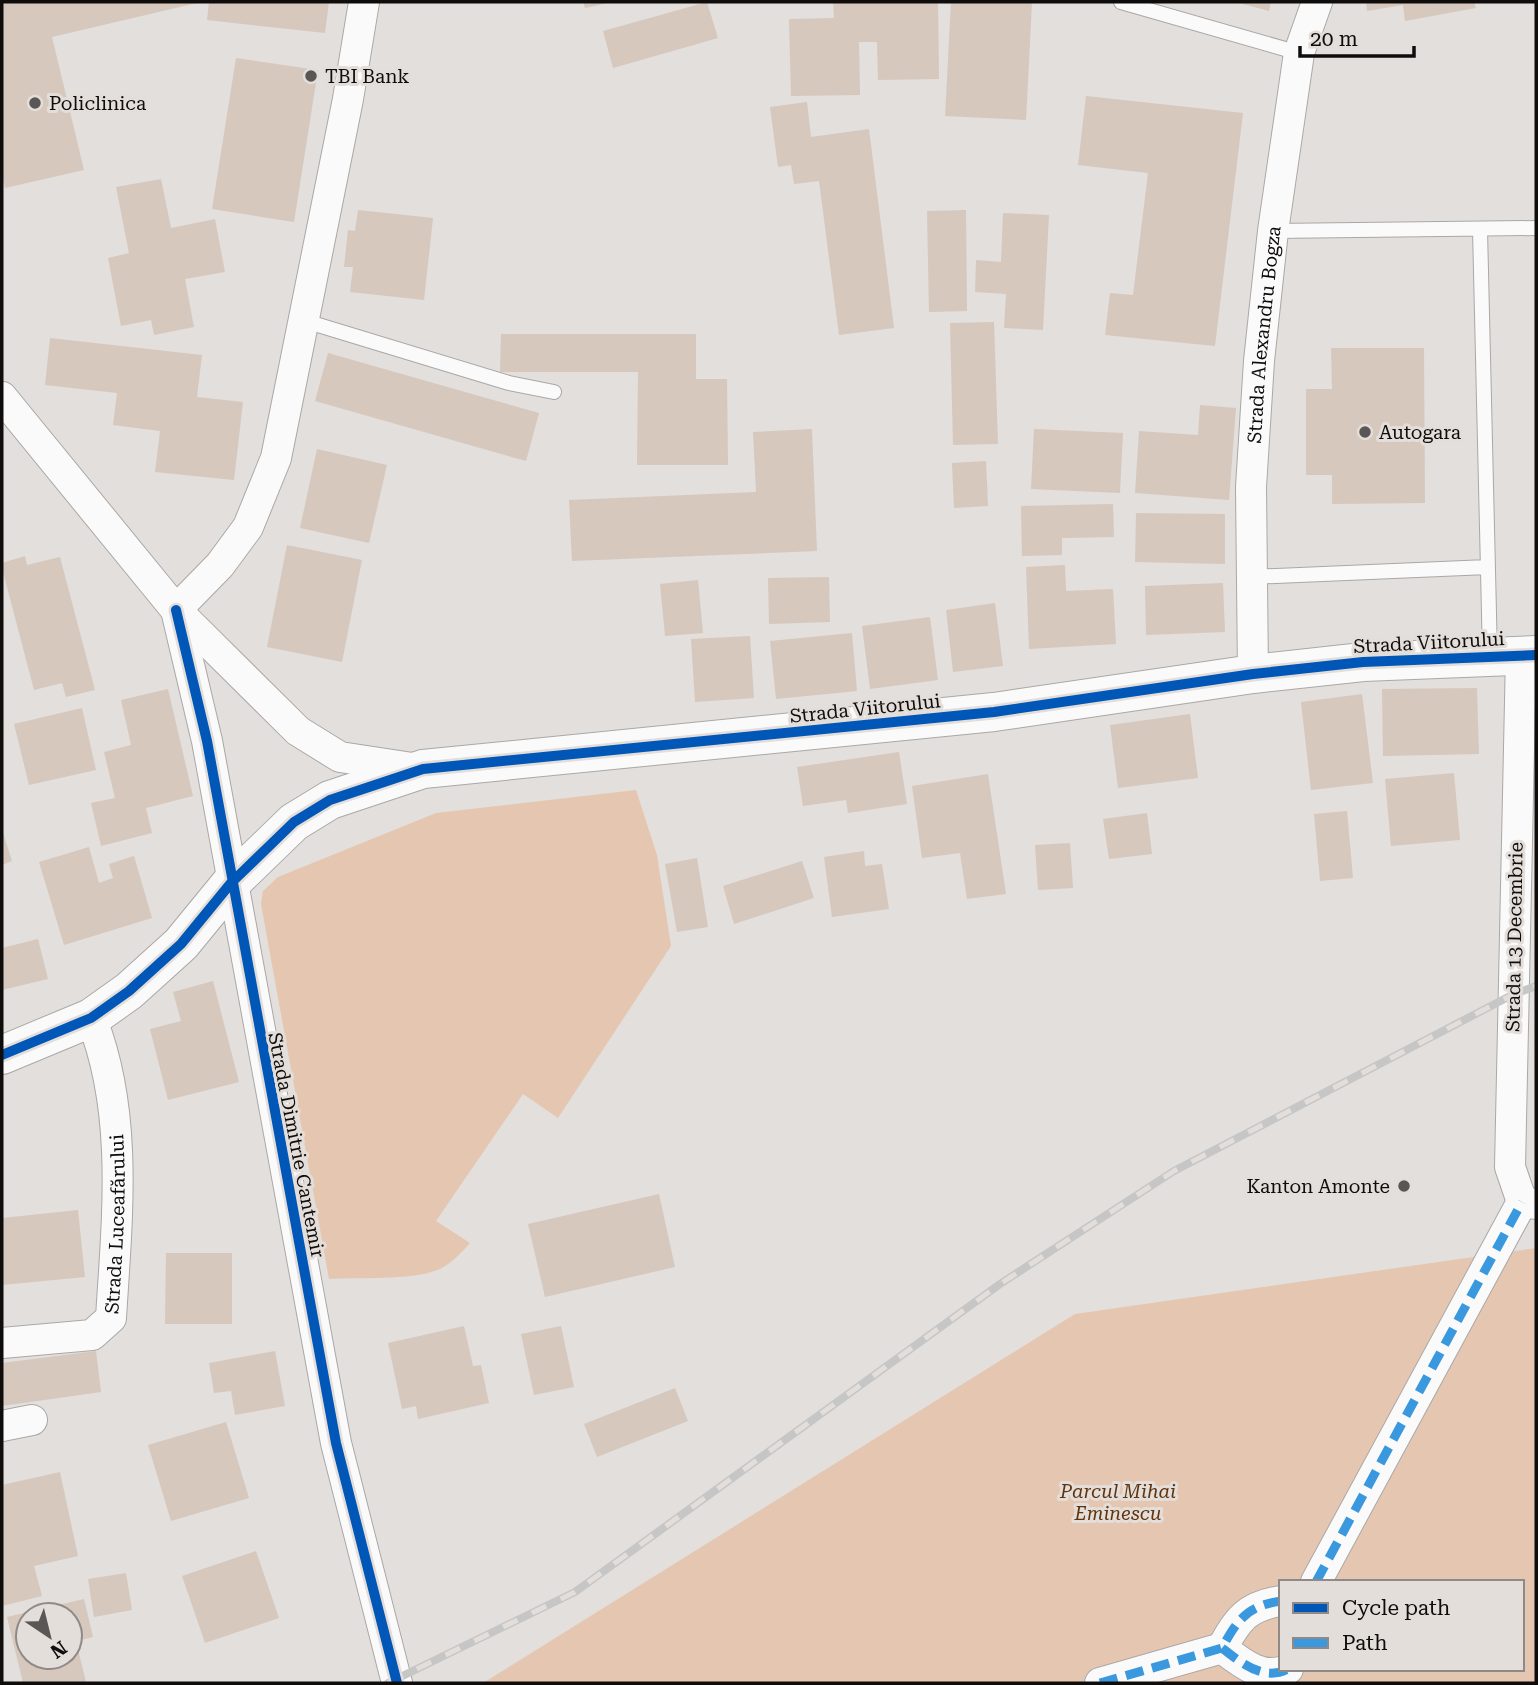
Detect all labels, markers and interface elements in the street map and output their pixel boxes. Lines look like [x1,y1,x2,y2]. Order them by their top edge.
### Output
scale bar [1300,14,1414,58]
text: 20 m [1310,27,1358,51]
place label: TBI Bank [325,65,409,88]
marker: TBI Bank [303,68,319,84]
place label: Policlinica [49,92,147,115]
marker: Policlinica [27,95,43,111]
street label: Strada Alexandru Bogza [1243,224,1286,444]
place label: Autogara [1379,421,1462,444]
marker: Autogara [1357,424,1373,440]
street label: Strada Viitorului [1353,627,1505,658]
street label: Strada Viitorului [789,689,941,728]
street label: Strada 13 Decembrie [1501,842,1528,1032]
street label: Strada Dimitrie Cantemir [263,1031,330,1260]
street label: Strada Luceafărului [100,1133,130,1315]
place label: Kanton Amonte [1246,1175,1390,1198]
marker: Kanton Amonte [1396,1178,1412,1194]
park label: Parcul Mihai Eminescu [1059,1480,1176,1525]
legend [1279,1580,1524,1671]
text: Cycle path [1342,1596,1451,1620]
north arrow [14,1601,84,1671]
text: Path [1342,1631,1388,1655]
text: N [46,1636,71,1663]

